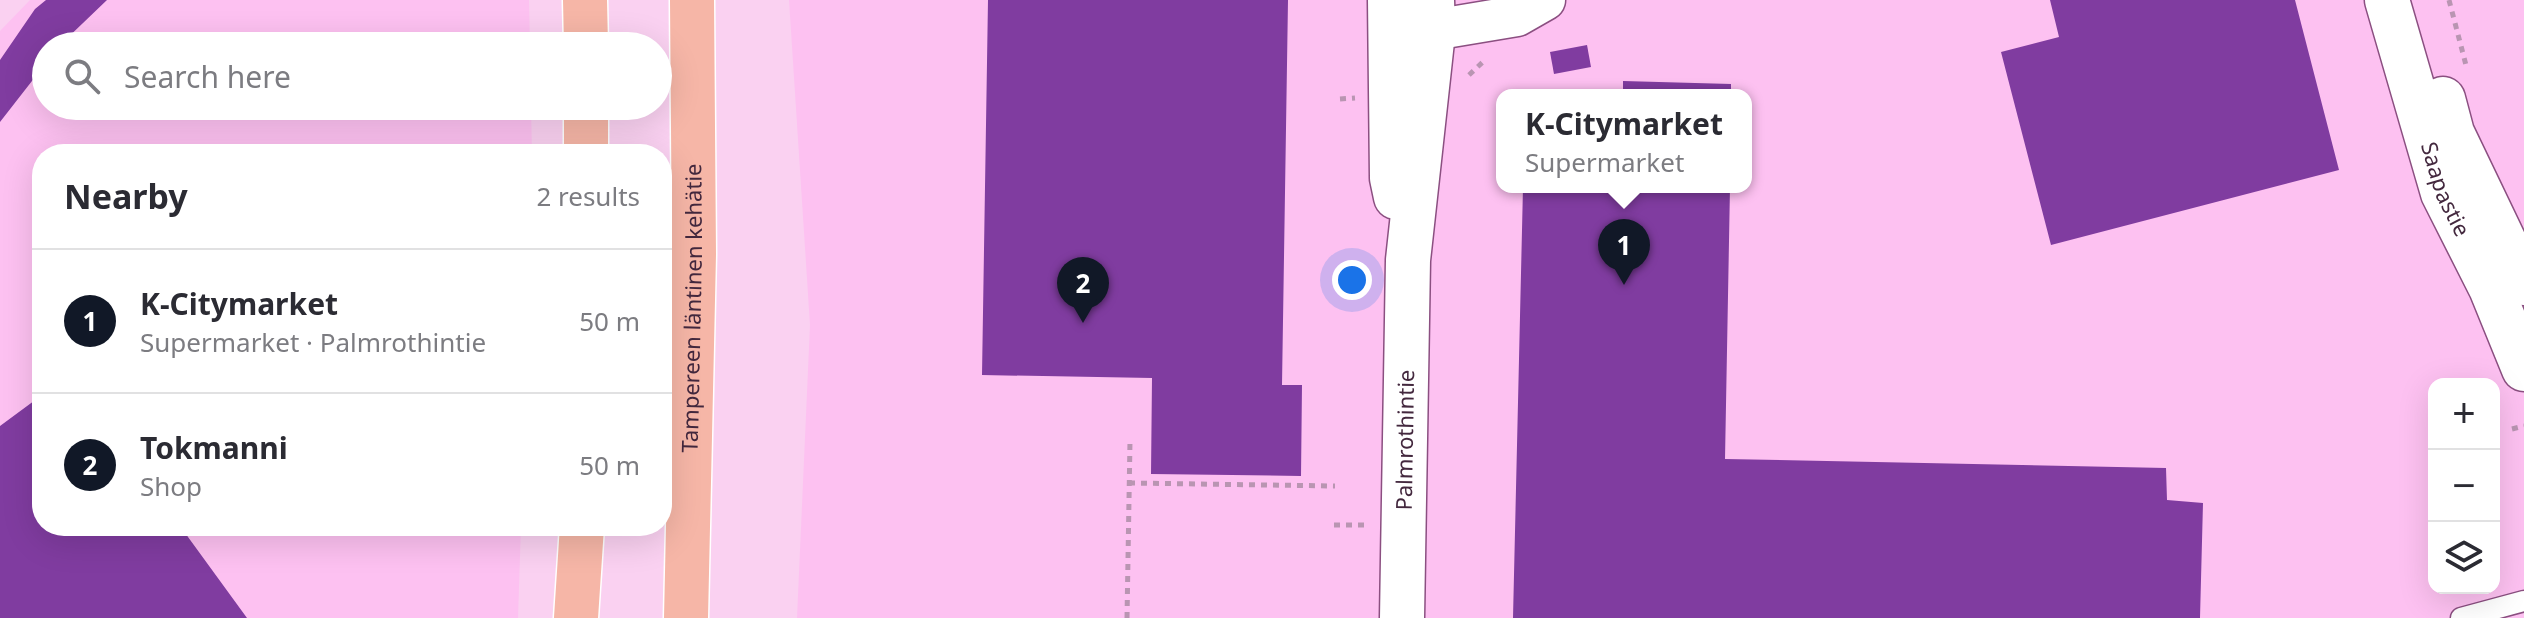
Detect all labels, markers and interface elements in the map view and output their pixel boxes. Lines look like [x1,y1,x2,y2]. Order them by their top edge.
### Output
search box [32,32,672,120]
icon: search [60,54,104,98]
text: Search here [124,56,291,97]
popup [1496,89,1752,193]
text: K-Citymarket [1525,103,1723,144]
street label: Saapastie [2415,138,2478,241]
text: Supermarket [1525,144,1684,180]
street label: Tampereen läntinen kehätie [674,163,708,453]
text: Nearby [64,173,188,219]
text: 2 results [536,178,640,214]
pin: 1 [1598,219,1650,285]
pin: 2 [1057,257,1109,323]
your location [1332,260,1372,300]
text: K-Citymarket [140,283,338,324]
text: 1 [83,303,97,339]
text: 50 m [579,303,640,339]
text: Supermarket · Palmrothintie [140,324,486,360]
street label: Palmrothintie [1388,369,1420,511]
map controls [2428,378,2500,594]
button: + [2428,378,2500,450]
text: Tokmanni [140,427,288,468]
text: 2 [83,447,97,483]
text: 50 m [579,447,640,483]
button: − [2428,450,2500,522]
text: Shop [140,468,202,504]
button: layers [2428,522,2500,594]

